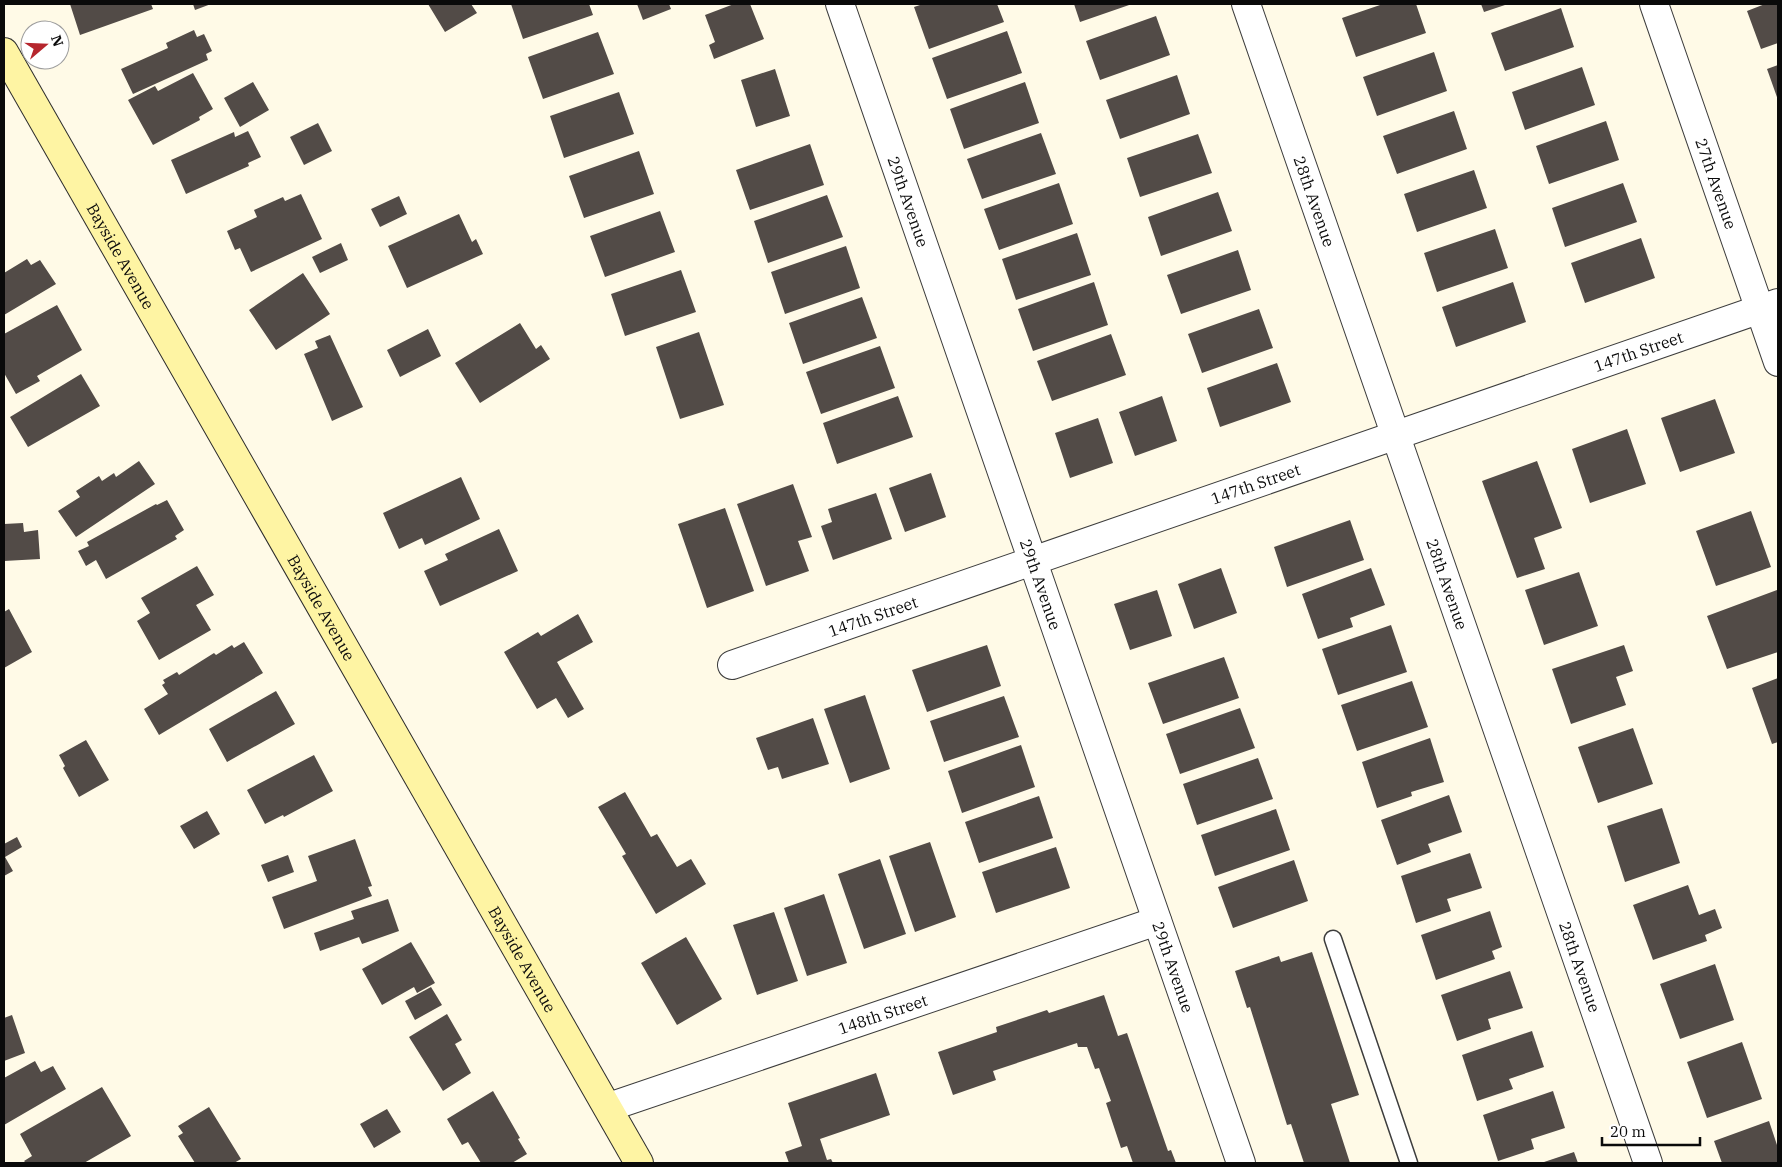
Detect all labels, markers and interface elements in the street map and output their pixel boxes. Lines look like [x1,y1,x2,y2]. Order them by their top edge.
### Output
north arrow [20,20,70,70]
text: N [47,33,68,49]
street label: 27th Avenue [1691,135,1741,232]
street label: 29th Avenue [883,153,933,250]
street label: 28th Avenue [1290,153,1339,250]
street label: Bayside Avenue [82,199,159,313]
street label: 147th Street [1591,327,1686,376]
street label: 147th Street [1208,459,1303,509]
street label: 29th Avenue [1016,536,1066,632]
street label: 28th Avenue [1422,536,1472,632]
street label: Bayside Avenue [283,551,360,664]
street label: 147th Street [826,591,920,641]
street label: Bayside Avenue [484,903,561,1016]
street label: 29th Avenue [1148,919,1198,1015]
street label: 28th Avenue [1555,919,1605,1015]
street label: 148th Street [835,990,930,1039]
scale bar [1602,1114,1700,1146]
text: 20 m [1610,1122,1646,1141]

